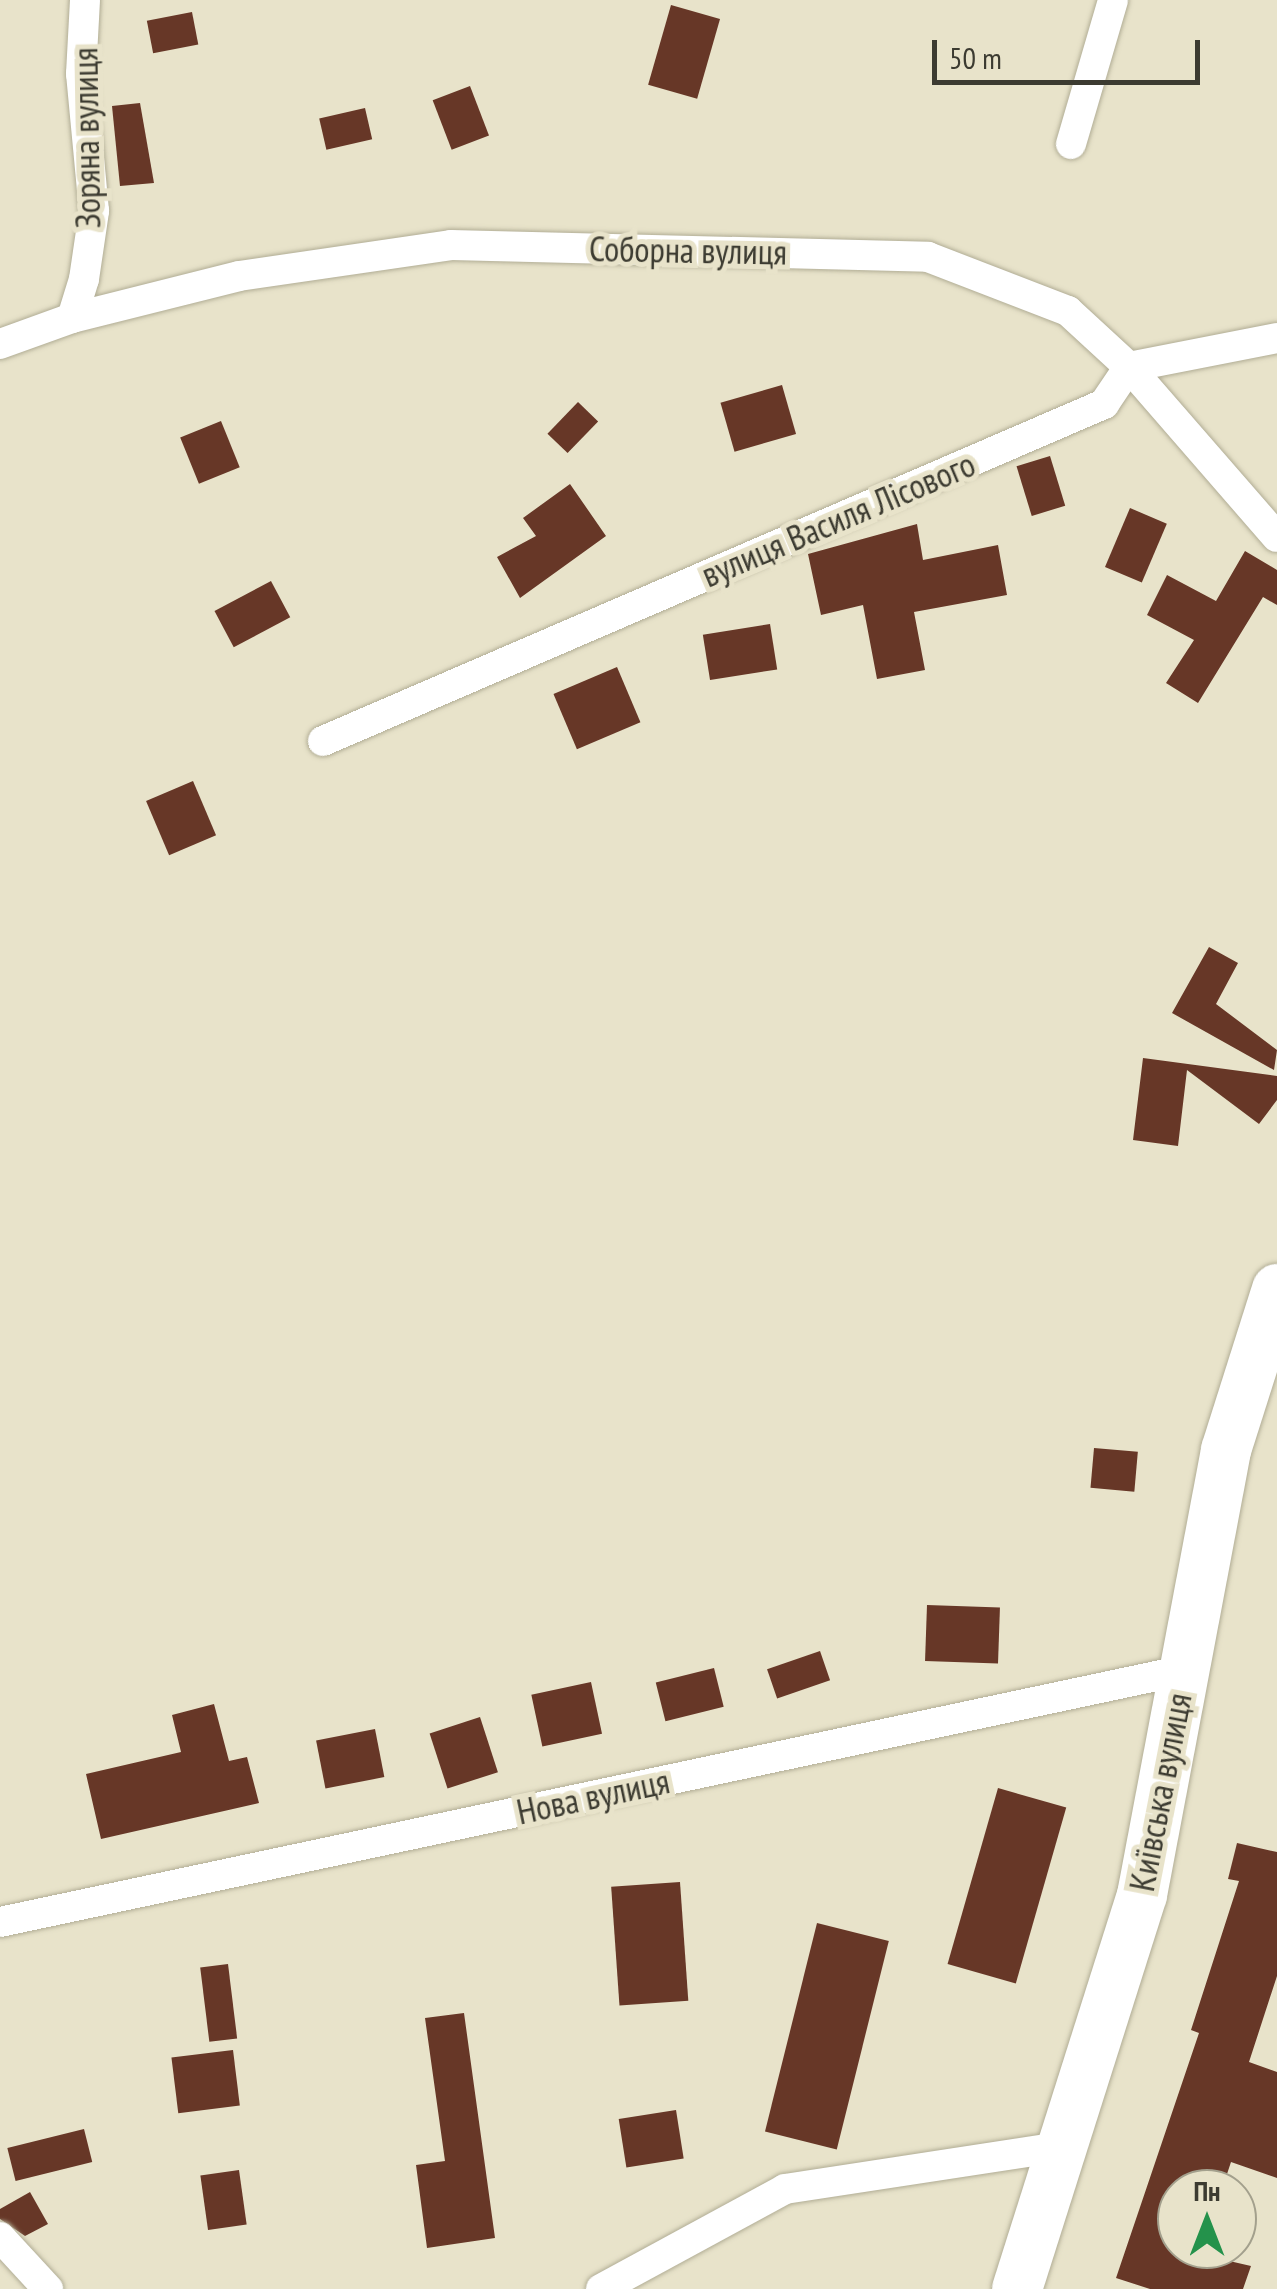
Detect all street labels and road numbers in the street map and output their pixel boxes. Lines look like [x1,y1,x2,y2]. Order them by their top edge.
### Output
street label: Зоряна вулиця [63,47,109,229]
street label: Соборна вулиця [589,227,787,273]
street label: вулиця Василя Лісового [695,442,981,596]
street label: Київська вулиця [1120,1689,1200,1895]
street label: Нова вулиця [513,1759,673,1833]

